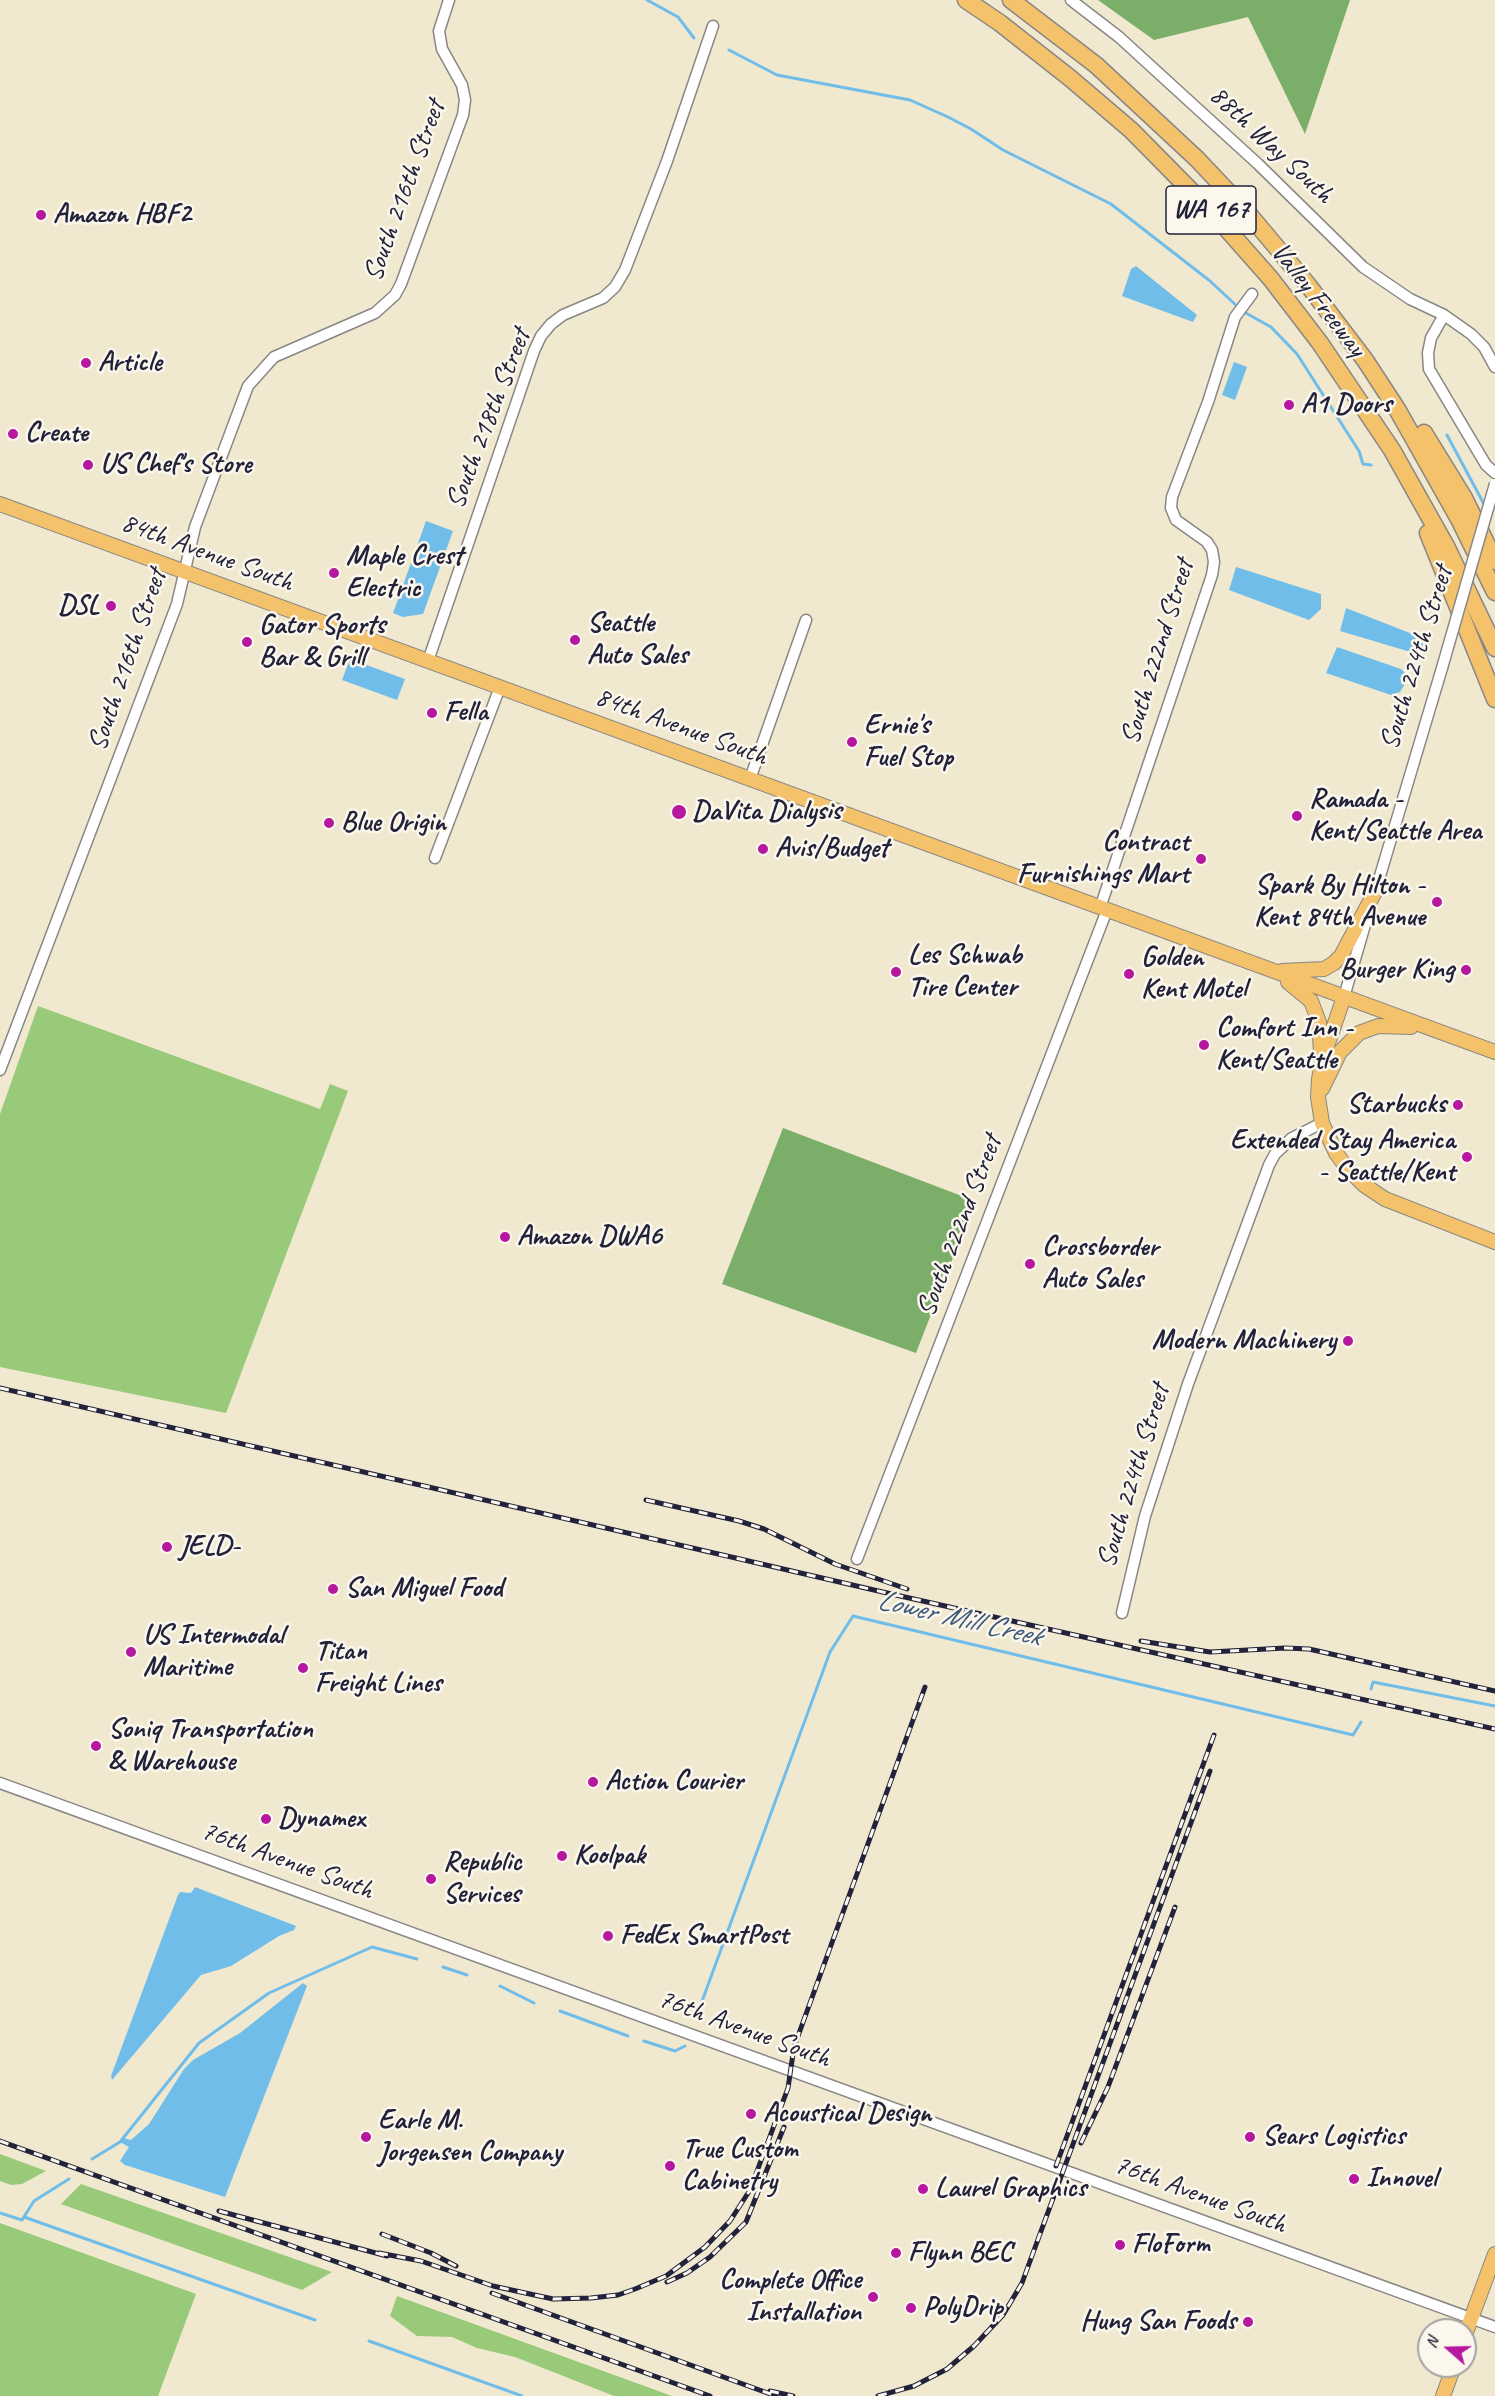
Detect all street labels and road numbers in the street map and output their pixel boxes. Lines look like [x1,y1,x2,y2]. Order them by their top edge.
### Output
street label: 88th Way South [1202,79,1340,211]
street label: South 216th Street [357,96,453,286]
road number: WA 167 [1166,186,1256,234]
street label: Valley Freeway [1263,236,1373,364]
street label: South 218th Street [439,324,539,514]
street label: 84th Avenue South [116,506,298,600]
street label: South 222nd Street [1114,556,1202,748]
street label: South 224th Street [1373,562,1461,754]
street label: South 216th Street [81,565,175,755]
street label: 84th Avenue South [590,680,772,774]
street label: South 222nd Street [910,1131,1010,1321]
street label: South 224th Street [1090,1380,1178,1572]
street label: 76th Avenue South [196,1814,378,1908]
street label: 76th Avenue South [653,1982,835,2076]
street label: 76th Avenue South [1109,2148,1291,2242]

